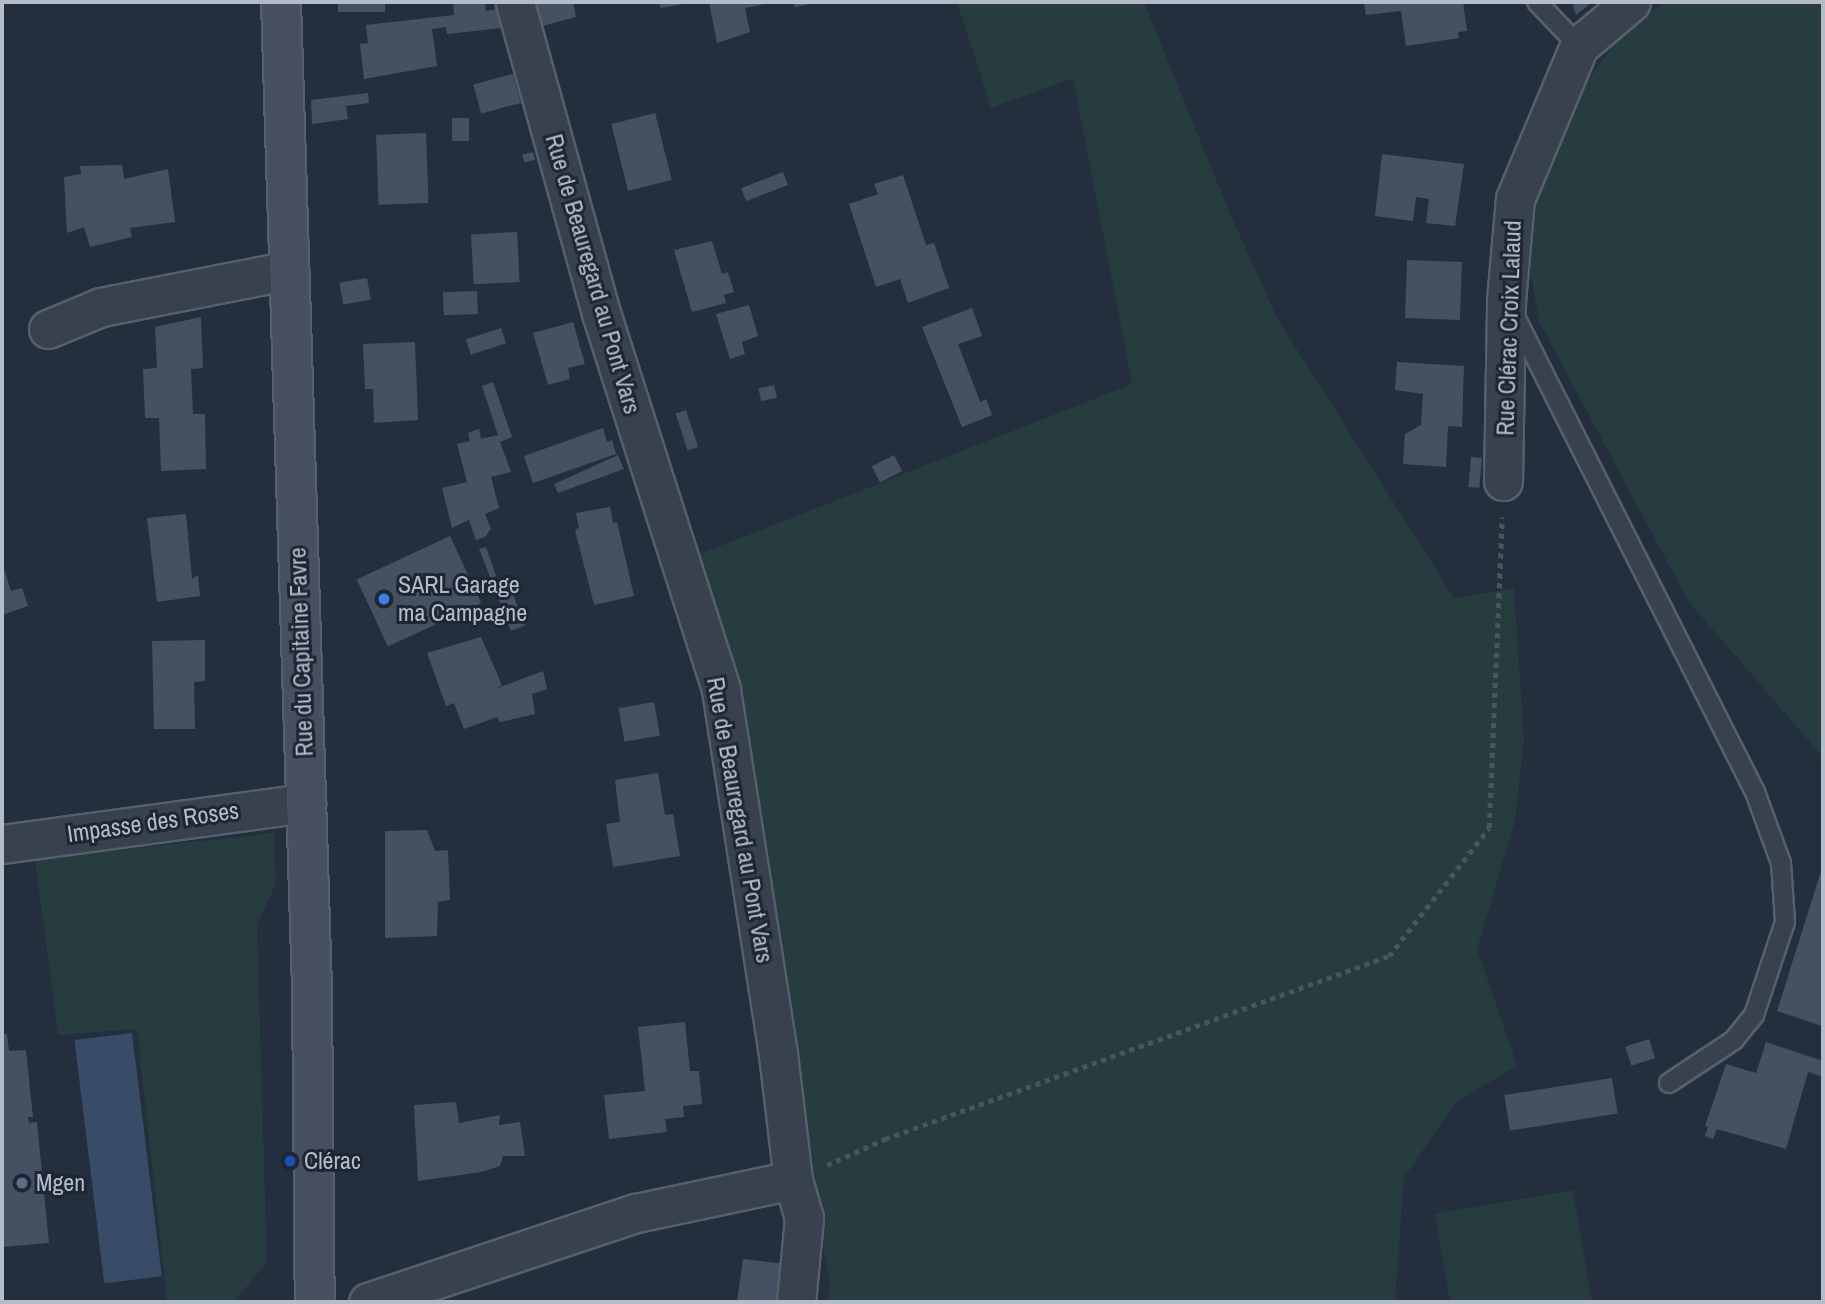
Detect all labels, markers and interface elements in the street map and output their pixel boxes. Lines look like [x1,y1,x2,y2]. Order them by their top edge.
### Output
street label: Rue de Beauregard au Pont Vars [539,131,647,417]
street label: Rue Clérac Croix Lalaud [1491,220,1527,436]
street label: Rue du Capitaine Favre [283,547,319,757]
place label: SARL Garage ma Campagne [398,571,527,627]
marker: SARL Garage ma Campagne [376,591,392,607]
street label: Rue de Beauregard au Pont Vars [701,675,779,965]
street label: Impasse des Roses [65,796,241,848]
place label: Clérac [304,1147,361,1175]
marker: Clérac [282,1153,298,1169]
place label: Mgen [36,1169,85,1197]
marker: Mgen [14,1175,30,1191]

